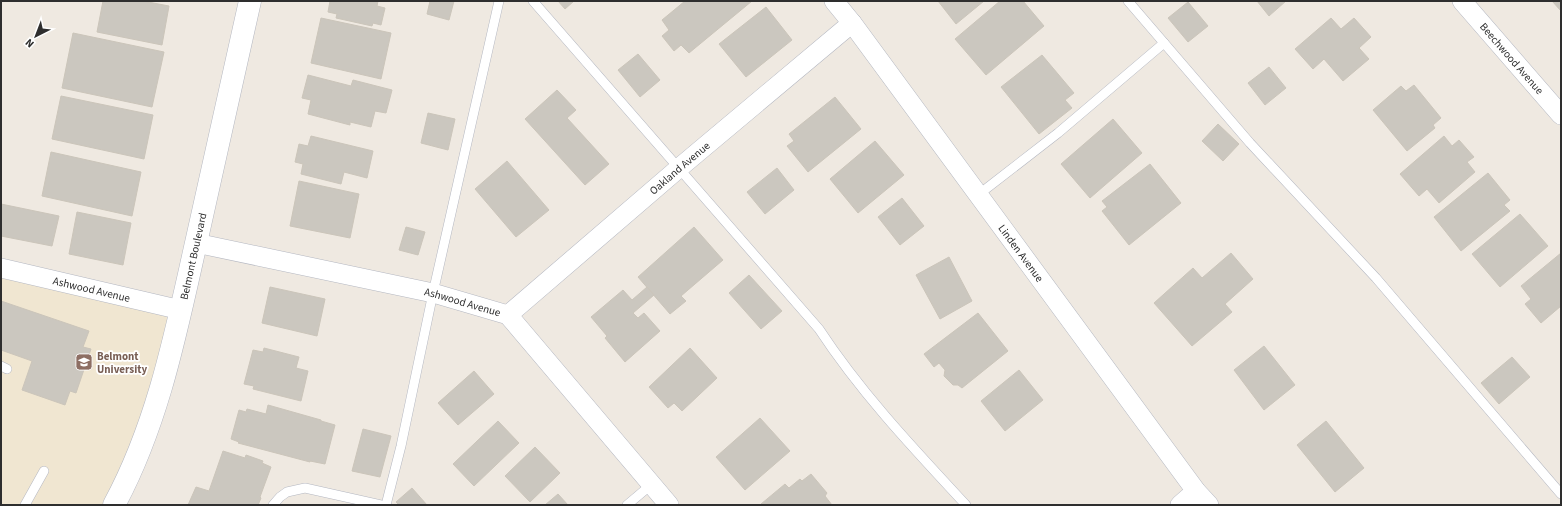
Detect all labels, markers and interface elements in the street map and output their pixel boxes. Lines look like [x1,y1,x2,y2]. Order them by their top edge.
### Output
north arrow [16,16,56,56]
street label: Beechwood Avenue [1476,19,1548,98]
text: N [22,35,37,51]
street label: Oakland Avenue [646,138,713,198]
street label: Belmont Boulevard [176,211,210,301]
street label: Linden Avenue [995,221,1048,285]
street label: Ashwood Avenue [51,273,132,306]
street label: Ashwood Avenue [423,284,503,320]
place label: Belmont University [97,349,147,377]
school or university icon: Belmont University [74,352,94,372]

